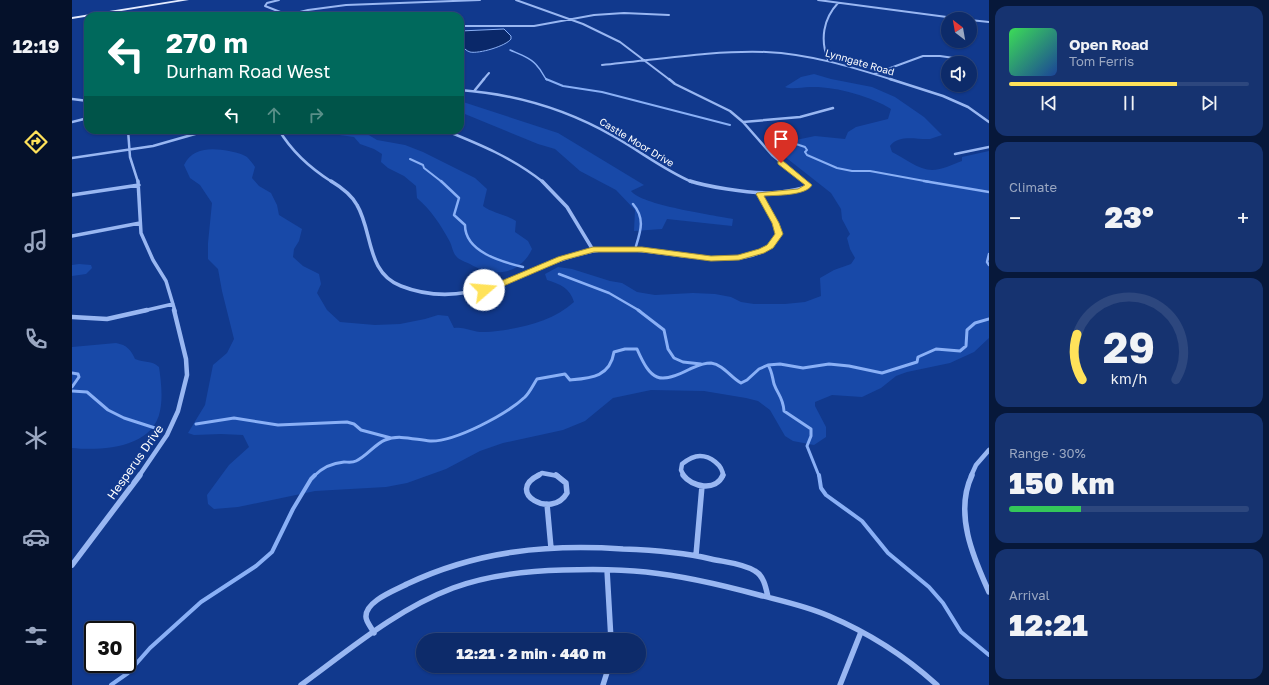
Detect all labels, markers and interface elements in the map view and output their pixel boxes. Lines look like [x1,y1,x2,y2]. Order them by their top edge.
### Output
north arrow [941,12,977,48]
map controls [941,12,977,92]
text: 270 m [166,26,248,59]
icon: left [100,28,152,80]
text: 12:19 [13,35,59,57]
text: Open Road [1069,35,1149,53]
street label: Lynngate Road [824,46,896,78]
text: Tom Ferris [1069,53,1134,69]
button: sound [941,56,977,92]
text: Durham Road West [166,60,331,82]
icon: previous [1038,92,1060,114]
icon: pause [1118,92,1140,114]
icon: next [1198,92,1220,114]
icon: left [221,104,243,126]
icon: ahead [263,104,285,126]
icon: right [305,104,327,126]
street label: Castle Moor Drive [598,115,677,169]
pin [764,122,798,163]
icon: directions [22,128,50,156]
icon: arrive [770,128,792,150]
text: Climate [1009,179,1057,195]
text: 23° [1104,199,1154,235]
text: − [1009,204,1021,231]
text: + [1237,204,1249,231]
icon: music [22,227,50,255]
position arrow [463,269,505,311]
text: 29 [1103,322,1155,372]
icon: phone [22,325,50,353]
text: km/h [1111,370,1147,387]
street label: Hesperus Drive [104,422,166,502]
icon: climate [22,424,50,452]
text: Range · 30% [1009,445,1086,461]
text: 150 km [1009,465,1114,501]
icon: car [22,523,50,551]
text: Arrival [1009,587,1050,603]
text: 12:21 [1009,607,1088,643]
speed limit sign: 30 [84,621,136,673]
icon: filters [22,622,50,650]
text: 12:21 · 2 min · 440 m [456,644,606,662]

